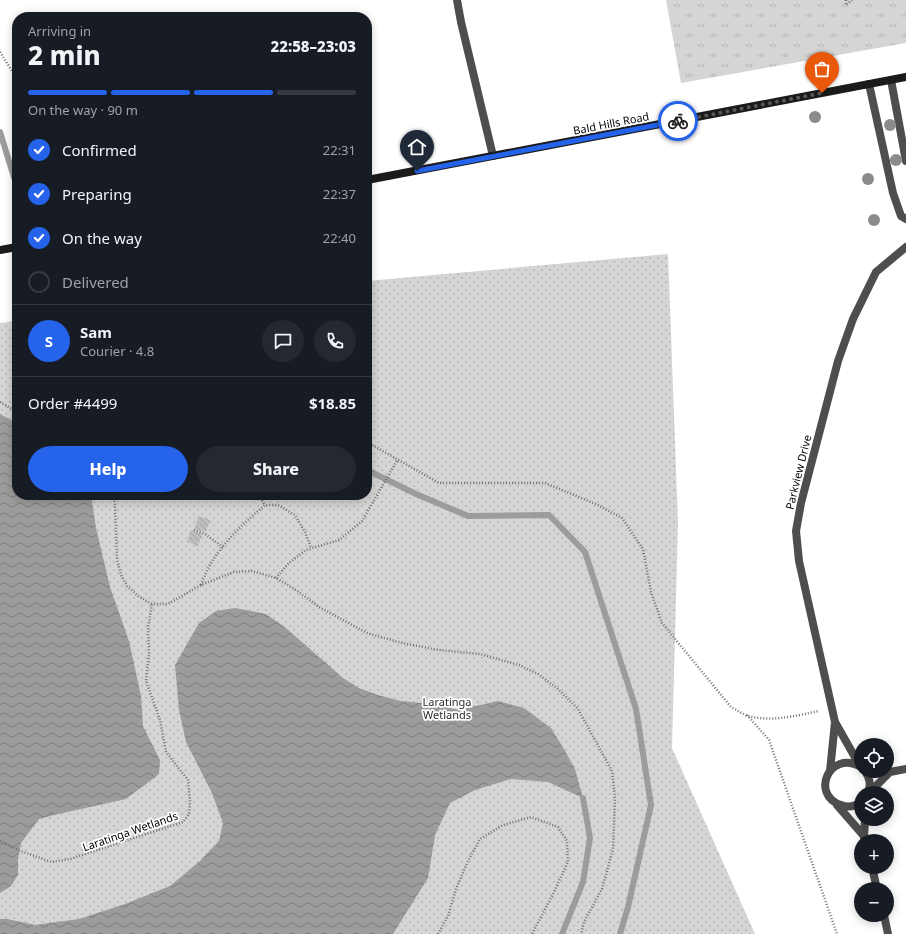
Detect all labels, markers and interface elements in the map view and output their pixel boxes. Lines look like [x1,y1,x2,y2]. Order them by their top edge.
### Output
text: Arriving in [28,22,91,40]
text: 22:58–23:03 [271,36,356,56]
text: 2 min [28,37,101,73]
pin [805,52,839,93]
icon: bag [811,58,833,80]
text: On the way · 90 m [28,101,138,119]
courier [658,101,698,141]
street label: Bald Hills Road [572,108,650,138]
icon: bike [667,110,689,132]
pin [400,130,434,171]
icon: home [406,136,428,158]
icon: check [28,139,50,161]
text: Confirmed [62,140,137,160]
text: 22:31 [323,141,356,159]
icon: check [28,183,50,205]
text: Preparing [62,184,132,204]
text: 22:37 [323,185,356,203]
icon: check [28,227,50,249]
text: On the way [62,228,142,248]
text: 22:40 [323,229,356,247]
text: Delivered [62,272,129,292]
button: chat [262,320,304,362]
button: phone [314,320,356,362]
text: Sam [80,322,112,342]
text: S [45,331,53,351]
text: Courier · 4.8 [80,342,154,360]
text: Order #4499 [28,393,117,413]
text: $18.85 [309,393,356,413]
street label: Parkview Drive [781,433,815,511]
button: Help [28,446,188,492]
button: Share [196,446,356,492]
park label: Laratinga Wetlands [423,694,471,722]
map controls [854,738,894,922]
button: locate [854,738,894,778]
button: layers [854,786,894,826]
street label: Laratinga Wetlands [80,808,180,854]
button: + [854,834,894,874]
button: − [854,882,894,922]

